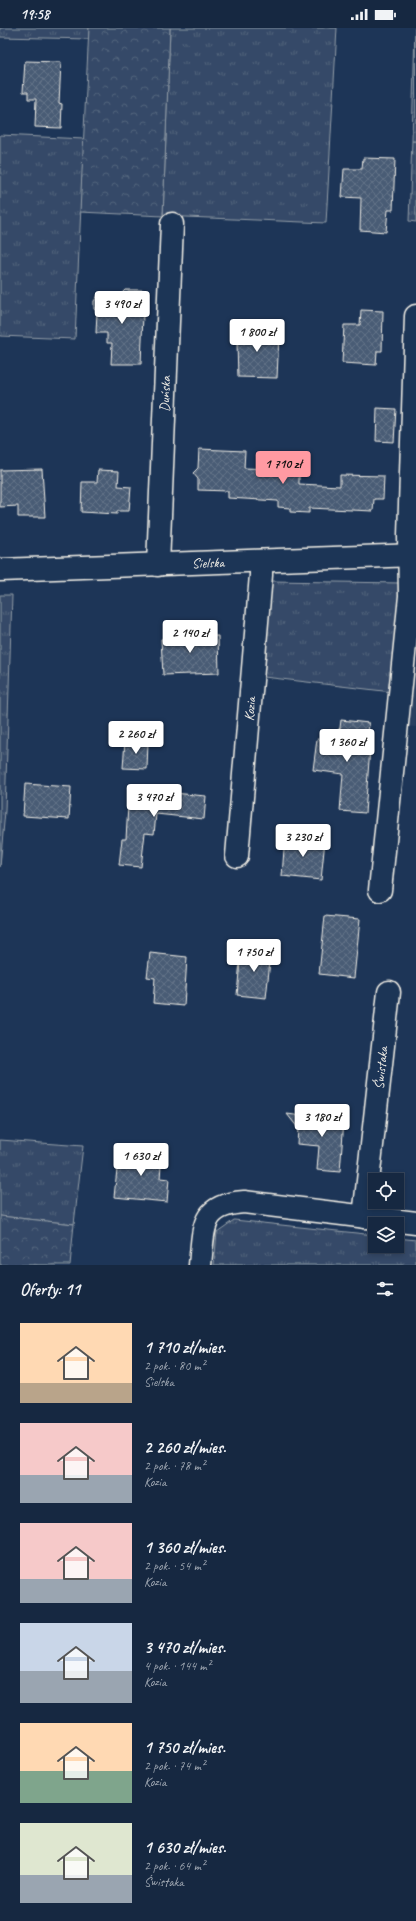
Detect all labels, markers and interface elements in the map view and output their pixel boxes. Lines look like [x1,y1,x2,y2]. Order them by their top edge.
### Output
text: 19:58 [20,5,50,24]
pin: 3 490 zł [81,291,163,325]
text: 3 490 zł [104,296,140,312]
pin: 1 800 zł [216,319,298,353]
text: 1 800 zł [239,324,275,340]
street label: Duńska [156,375,174,412]
pin: 1 710 zł [242,451,324,485]
text: 1 710 zł [265,456,301,472]
street label: Sielska [192,554,226,572]
pin: 2 140 zł [149,620,231,654]
text: 2 140 zł [172,625,208,641]
street label: Kozia [240,695,260,722]
pin: 2 260 zł [95,721,177,755]
text: 2 260 zł [118,726,155,742]
pin: 1 360 zł [306,729,388,763]
text: 1 360 zł [329,734,366,750]
pin: 3 470 zł [113,784,195,818]
text: 3 470 zł [136,789,172,805]
pin: 3 230 zł [262,824,344,858]
text: 3 230 zł [285,829,321,845]
pin: 1 750 zł [213,939,295,973]
text: 1 750 zł [236,944,272,960]
street label: Świstaka [370,1045,392,1090]
pin: 3 180 zł [281,1104,363,1138]
text: 3 180 zł [304,1109,340,1125]
pin: 1 630 zł [100,1143,182,1177]
text: 1 630 zł [123,1148,160,1164]
map controls [368,1173,404,1253]
button: locate [368,1173,404,1209]
button: layers [368,1217,404,1253]
icon: filters [374,1278,396,1300]
text: Oferty: 11 [20,1279,80,1300]
text: 1 710 zł/mies. [144,1337,226,1358]
icon: home [52,1339,100,1387]
text: 2 pok. · 80 m² [144,1358,205,1374]
text: Sielska [144,1374,174,1390]
text: 2 260 zł/mies. [144,1437,226,1458]
icon: home [52,1439,100,1487]
text: 2 pok. · 78 m² [144,1458,205,1474]
text: Kozia [144,1474,166,1490]
text: 1 360 zł/mies. [144,1537,226,1558]
icon: home [52,1539,100,1587]
text: 2 pok. · 54 m² [144,1558,205,1574]
text: Kozia [144,1574,166,1590]
text: 3 470 zł/mies. [144,1637,226,1658]
icon: home [52,1639,100,1687]
text: 4 pok. · 144 m² [144,1658,211,1674]
text: Kozia [144,1674,166,1690]
text: 1 750 zł/mies. [144,1737,225,1758]
icon: home [52,1739,100,1787]
text: 2 pok. · 74 m² [144,1758,205,1774]
text: Kozia [144,1774,166,1790]
text: 1 630 zł/mies. [144,1837,226,1858]
icon: home [52,1839,100,1887]
text: 2 pok. · 64 m² [144,1858,205,1874]
text: Świstaka [144,1874,184,1890]

